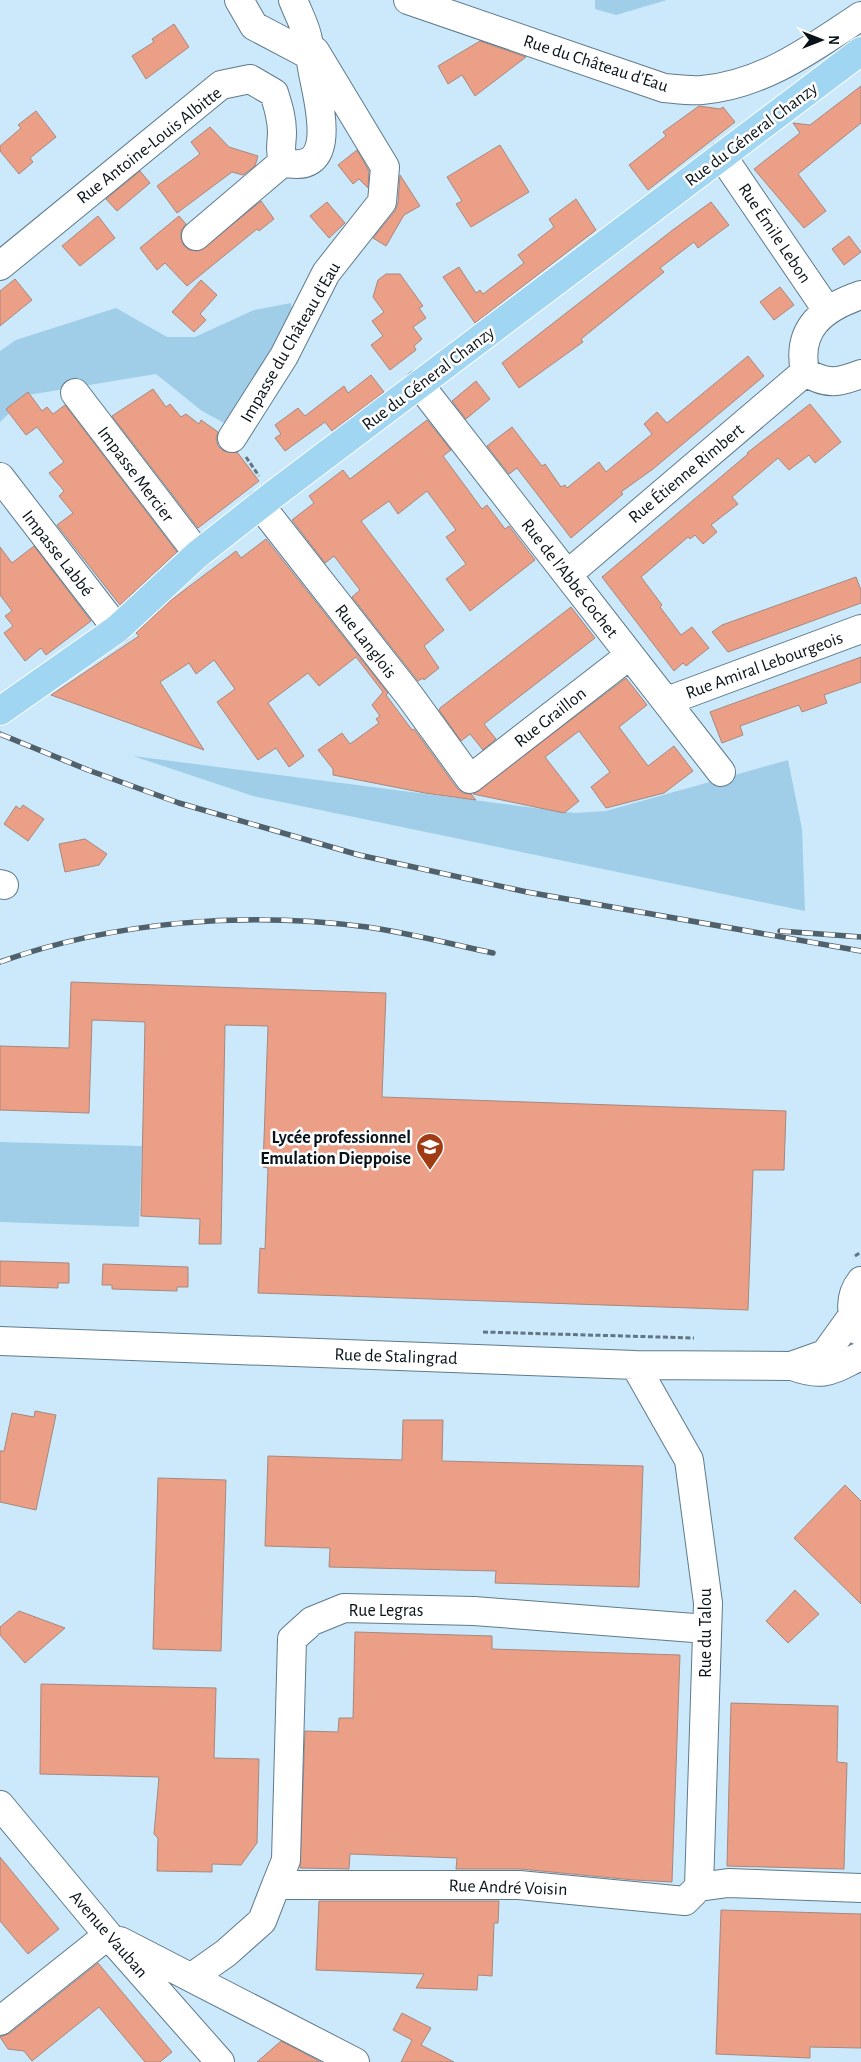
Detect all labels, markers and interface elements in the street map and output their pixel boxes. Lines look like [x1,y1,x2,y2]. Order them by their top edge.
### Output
north arrow [796,15,846,65]
street label: Rue du Château d'Eau [521,32,670,96]
text: N [826,35,840,45]
street label: Rue du Géneral Chanzy [682,79,821,190]
street label: Rue Antoine-Louis Albitte [74,84,225,208]
street label: Rue Émile Lebon [734,179,816,287]
street label: Impasse du Château d'Eau [238,259,344,426]
street label: Rue du Géneral Chanzy [359,323,498,434]
street label: Rue Étienne Rimbert [624,418,748,527]
street label: Impasse Mercier [94,423,177,526]
street label: Impasse Labbé [18,507,96,600]
street label: Rue de l'Abbé Cochet [517,516,621,642]
street label: Rue Langlois [331,601,399,682]
street label: Rue Amiral Lebourgeois [683,629,845,703]
street label: Rue Graillon [511,684,590,751]
place label: Lycée professionnel Emulation Dieppoise [260,1129,411,1168]
school or university icon: Lycée professionnel Emulation Dieppoise [415,1132,445,1171]
street label: Rue de Stalingrad [334,1346,458,1368]
street label: Rue du Talou [697,1588,715,1678]
street label: Rue Legras [349,1602,423,1620]
street label: Rue André Voisin [448,1877,568,1899]
street label: Avenue Vauban [66,1888,151,1982]

